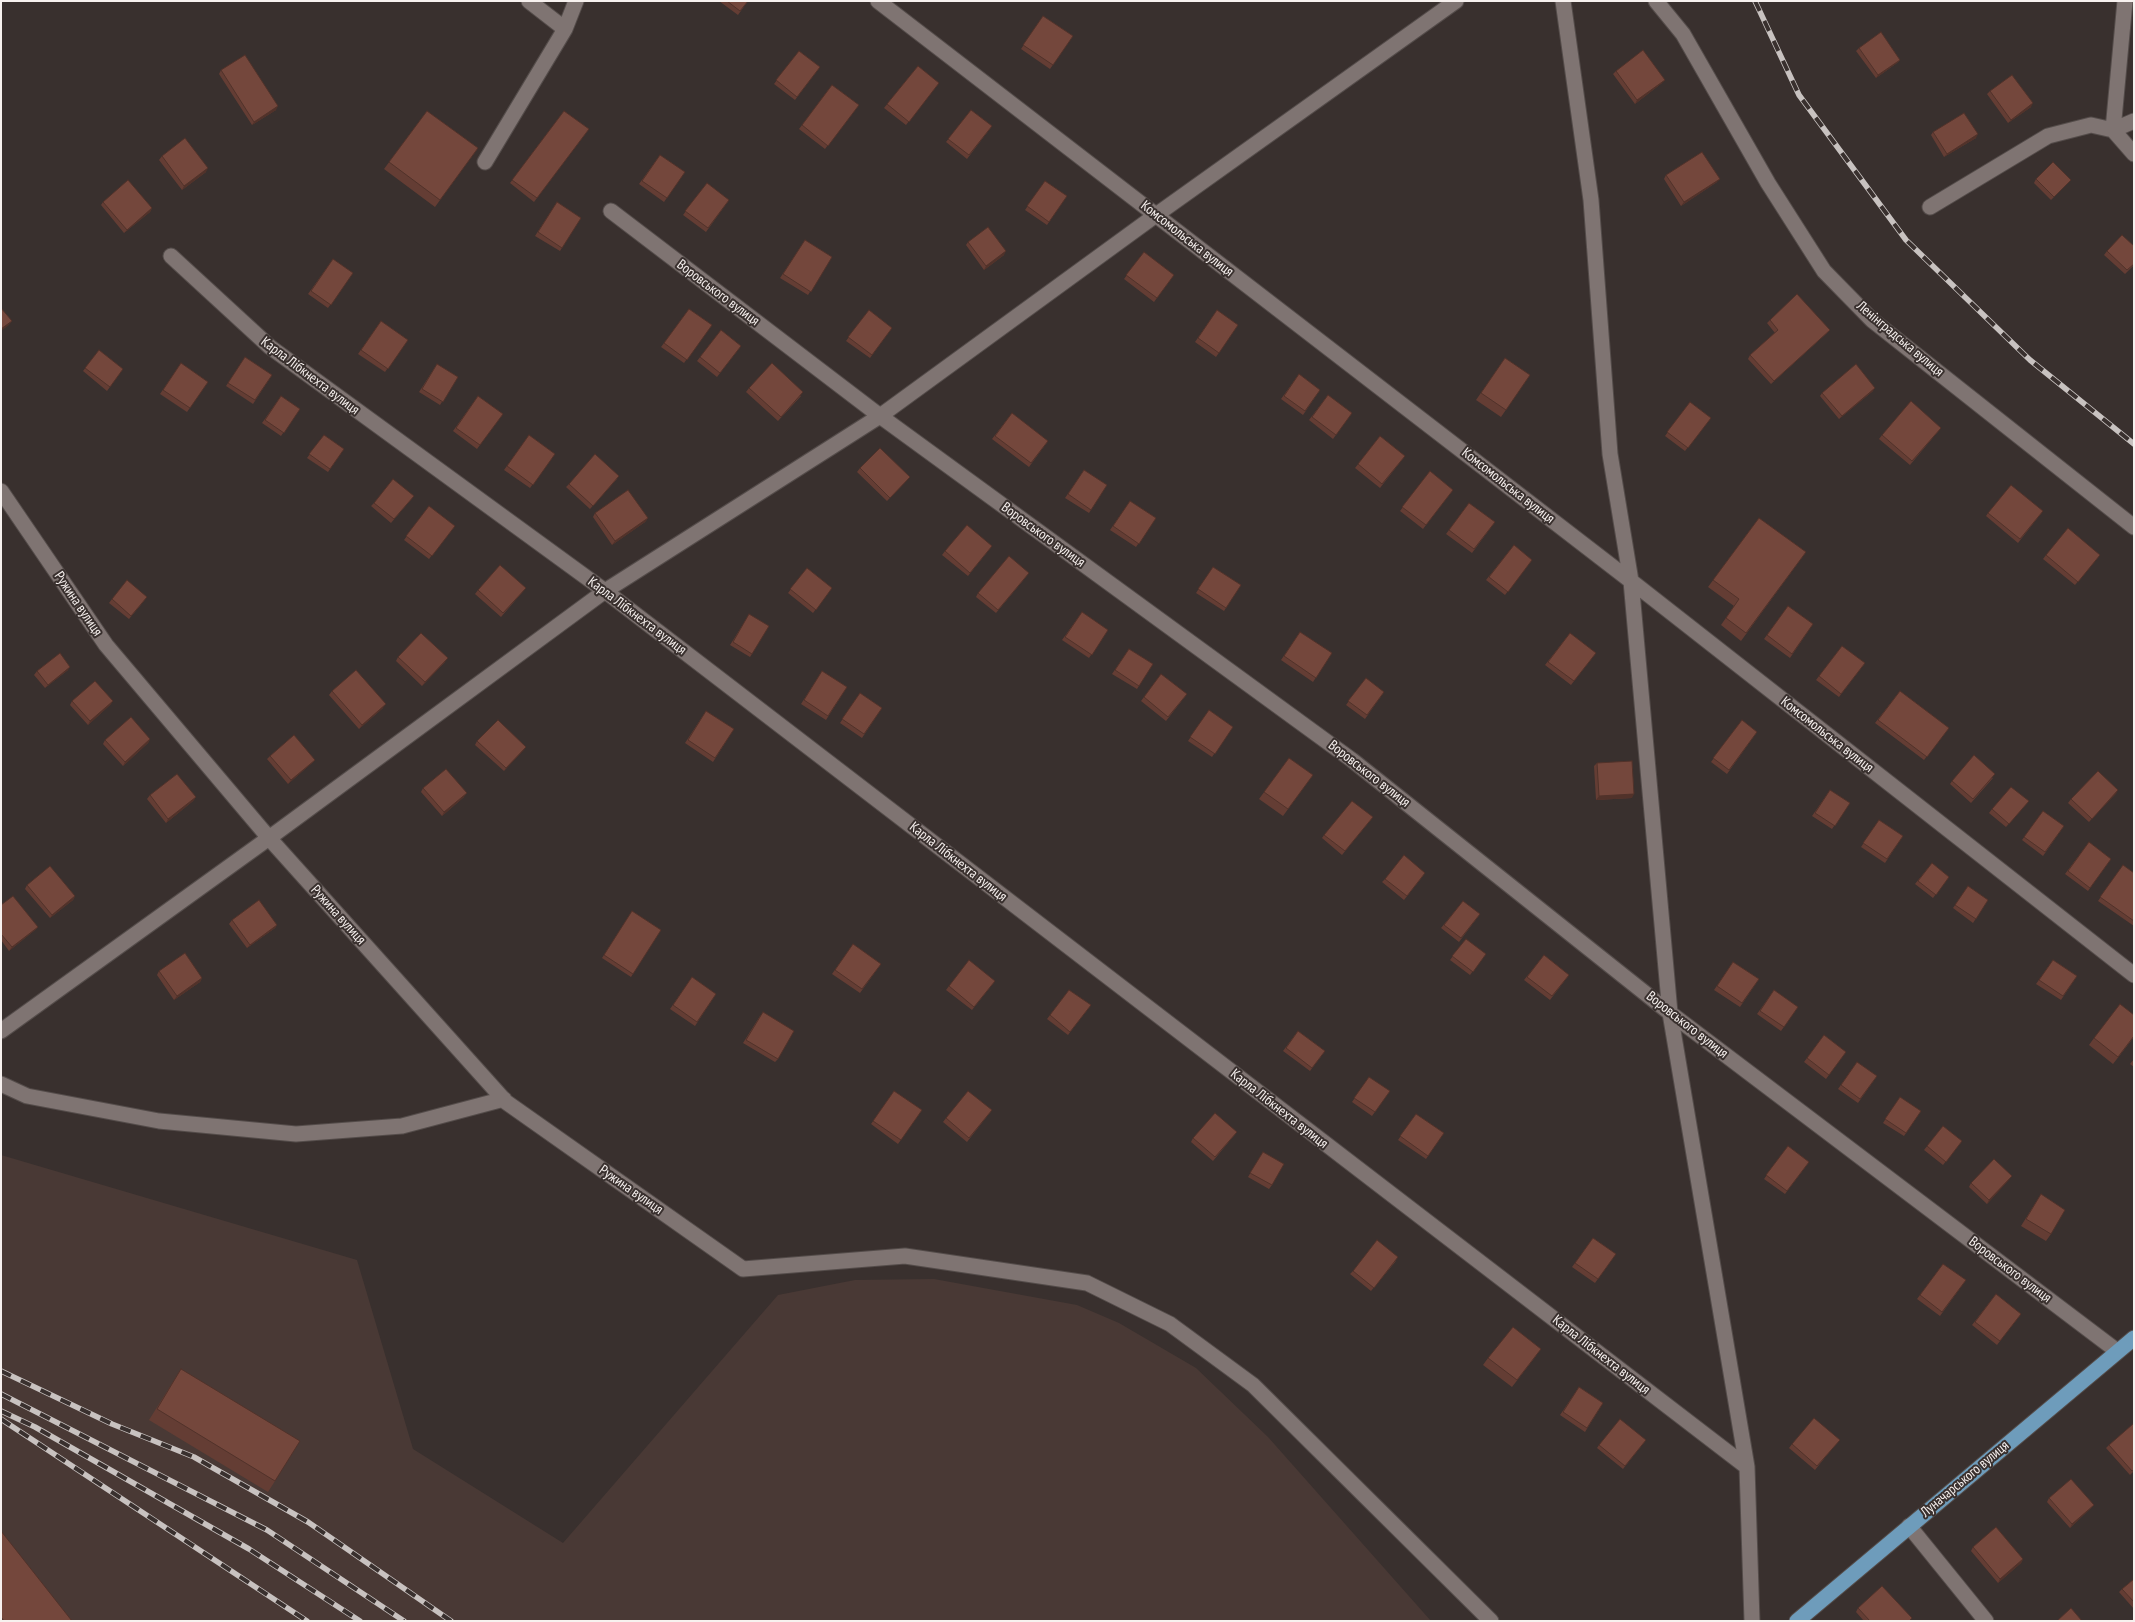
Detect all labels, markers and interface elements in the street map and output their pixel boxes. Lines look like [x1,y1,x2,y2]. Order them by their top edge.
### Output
street label: Комсомольська вулиця [1137,198,1237,280]
street label: Воровського вулиця [673,256,763,330]
street label: Ленінградська вулиця [1853,298,1947,380]
street label: Карла Лібкнехта вулиця [257,333,363,419]
street label: Комсомольська вулиця [1458,445,1558,527]
street label: Воровського вулиця [998,499,1088,571]
street label: Ружина вулиця [50,569,106,639]
street label: Карла Лібкнехта вулиця [584,573,690,659]
street label: Комсомольська вулиця [1777,694,1877,776]
street label: Воровського вулиця [1325,737,1413,811]
street label: Карла Лібкнехта вулиця [906,819,1010,905]
street label: Ружина вулиця [307,882,369,948]
street label: Воровського вулиця [1643,988,1731,1062]
street label: Карла Лібкнехта вулиця [1227,1066,1331,1152]
street label: Ружина вулиця [596,1162,666,1218]
street label: Воровського вулиця [1965,1233,2055,1307]
street label: Карла Лібкнехта вулиця [1549,1312,1653,1398]
street label: Луначарського вулиця [1917,1437,2013,1521]

